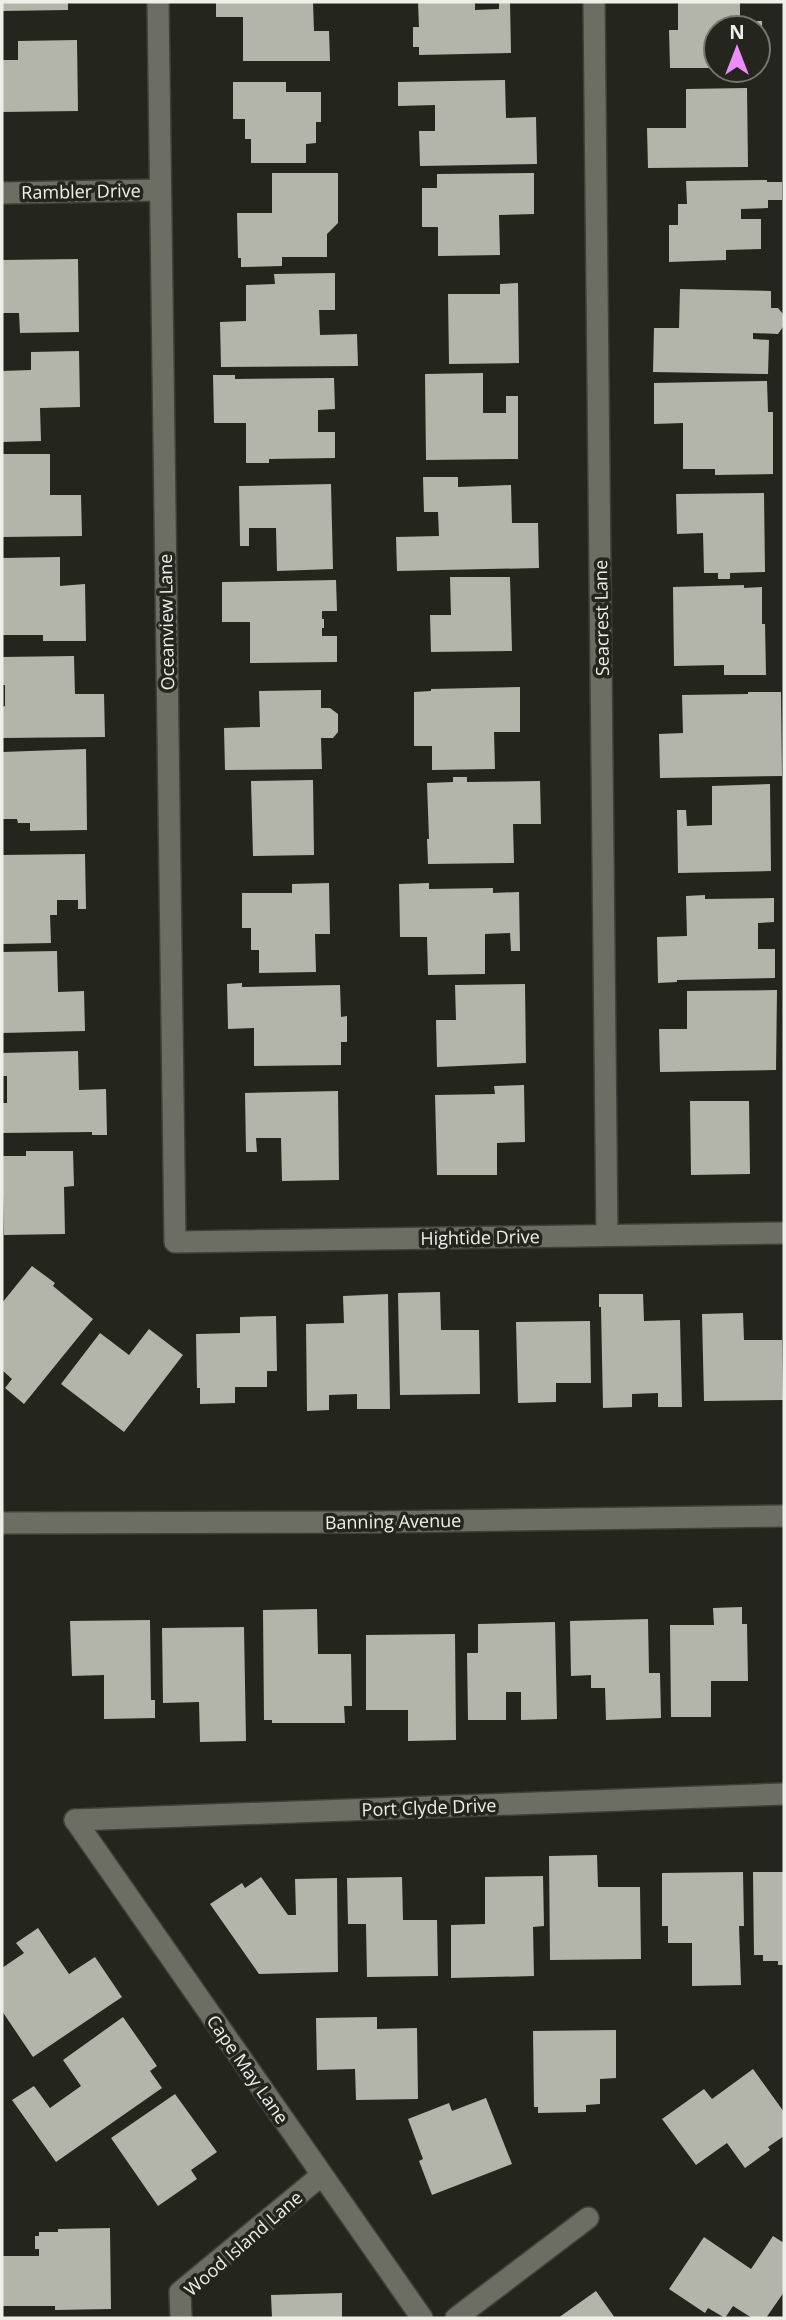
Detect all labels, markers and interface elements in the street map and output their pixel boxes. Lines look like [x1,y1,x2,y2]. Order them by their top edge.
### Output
north arrow [702,14,772,84]
text: N [729,19,745,45]
street label: Rambler Drive [21,178,141,204]
street label: Oceanview Lane [153,554,179,690]
street label: Seacrest Lane [588,560,614,676]
street label: Hightide Drive [420,1224,540,1250]
street label: Banning Avenue [325,1508,461,1534]
street label: Port Clyde Drive [361,1793,497,1821]
street label: Cape May Lane [202,2010,294,2128]
street label: Wood Island Lane [179,2185,307,2301]

